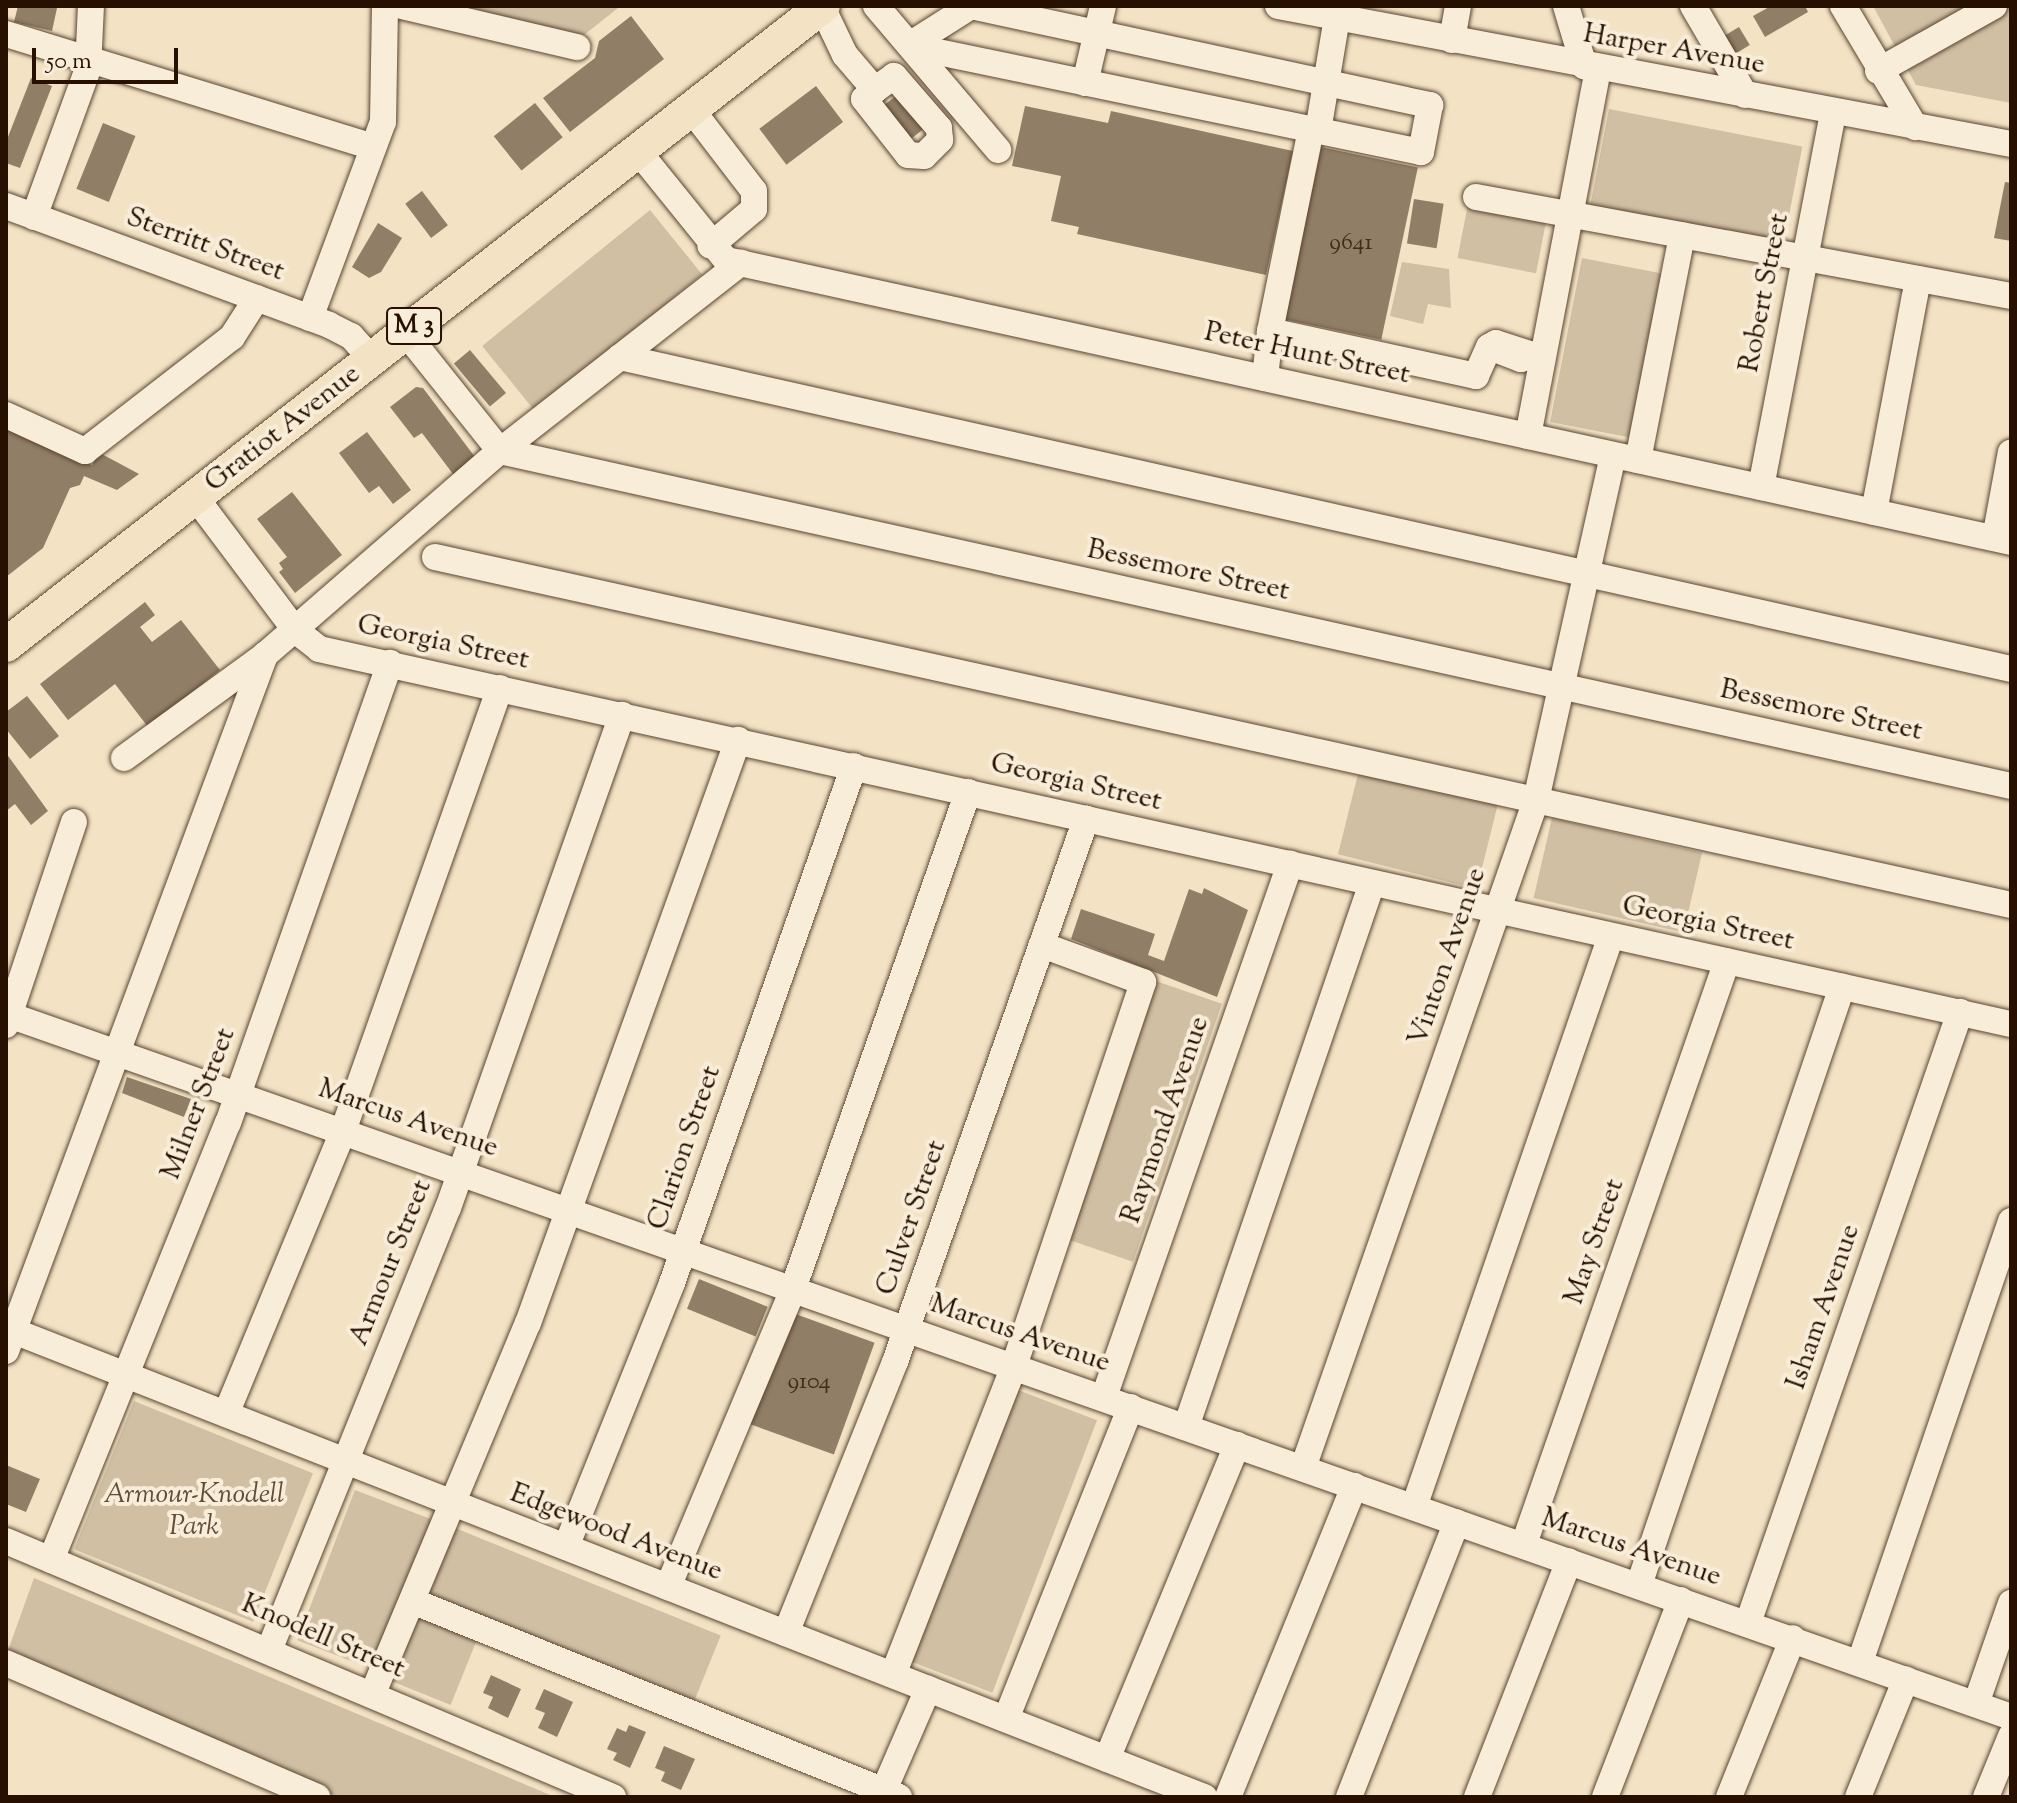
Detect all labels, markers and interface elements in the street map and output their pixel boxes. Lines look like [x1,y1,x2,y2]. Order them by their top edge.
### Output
street label: Harper Avenue [1581,18,1767,82]
scale bar [36,32,182,82]
text: 50 m [46,45,92,79]
street label: Sterritt Street [121,201,289,289]
street label: Robert Street [1733,211,1797,375]
house number: 9641 [1329,230,1373,258]
road number: M 3 [386,304,442,348]
street label: Peter Hunt Street [1201,316,1413,392]
street label: Gratiot Avenue [199,358,367,500]
street label: Bessemore Street [1084,533,1292,609]
street label: Georgia Street [354,608,532,678]
street label: Bessemore Street [1717,673,1925,749]
street label: Georgia Street [987,747,1165,819]
street label: Vinton Avenue [1402,864,1494,1050]
street label: Georgia Street [1619,889,1797,959]
street label: Raymond Avenue [1115,1012,1217,1228]
street label: Milner Street [155,1023,243,1185]
street label: Clarion Street [641,1062,729,1234]
street label: Marcus Avenue [314,1073,502,1165]
street label: Culver Street [870,1136,954,1300]
street label: Armour Street [343,1175,439,1351]
street label: May Street [1558,1175,1632,1309]
street label: Isham Avenue [1780,1220,1868,1394]
street label: Marcus Avenue [926,1288,1114,1380]
house number: 9104 [787,1369,831,1397]
street label: Edgewood Avenue [505,1477,727,1589]
park label: Armour-Knodell Park [104,1478,284,1544]
street label: Marcus Avenue [1537,1502,1725,1594]
street label: Knodell Street [236,1588,410,1686]

